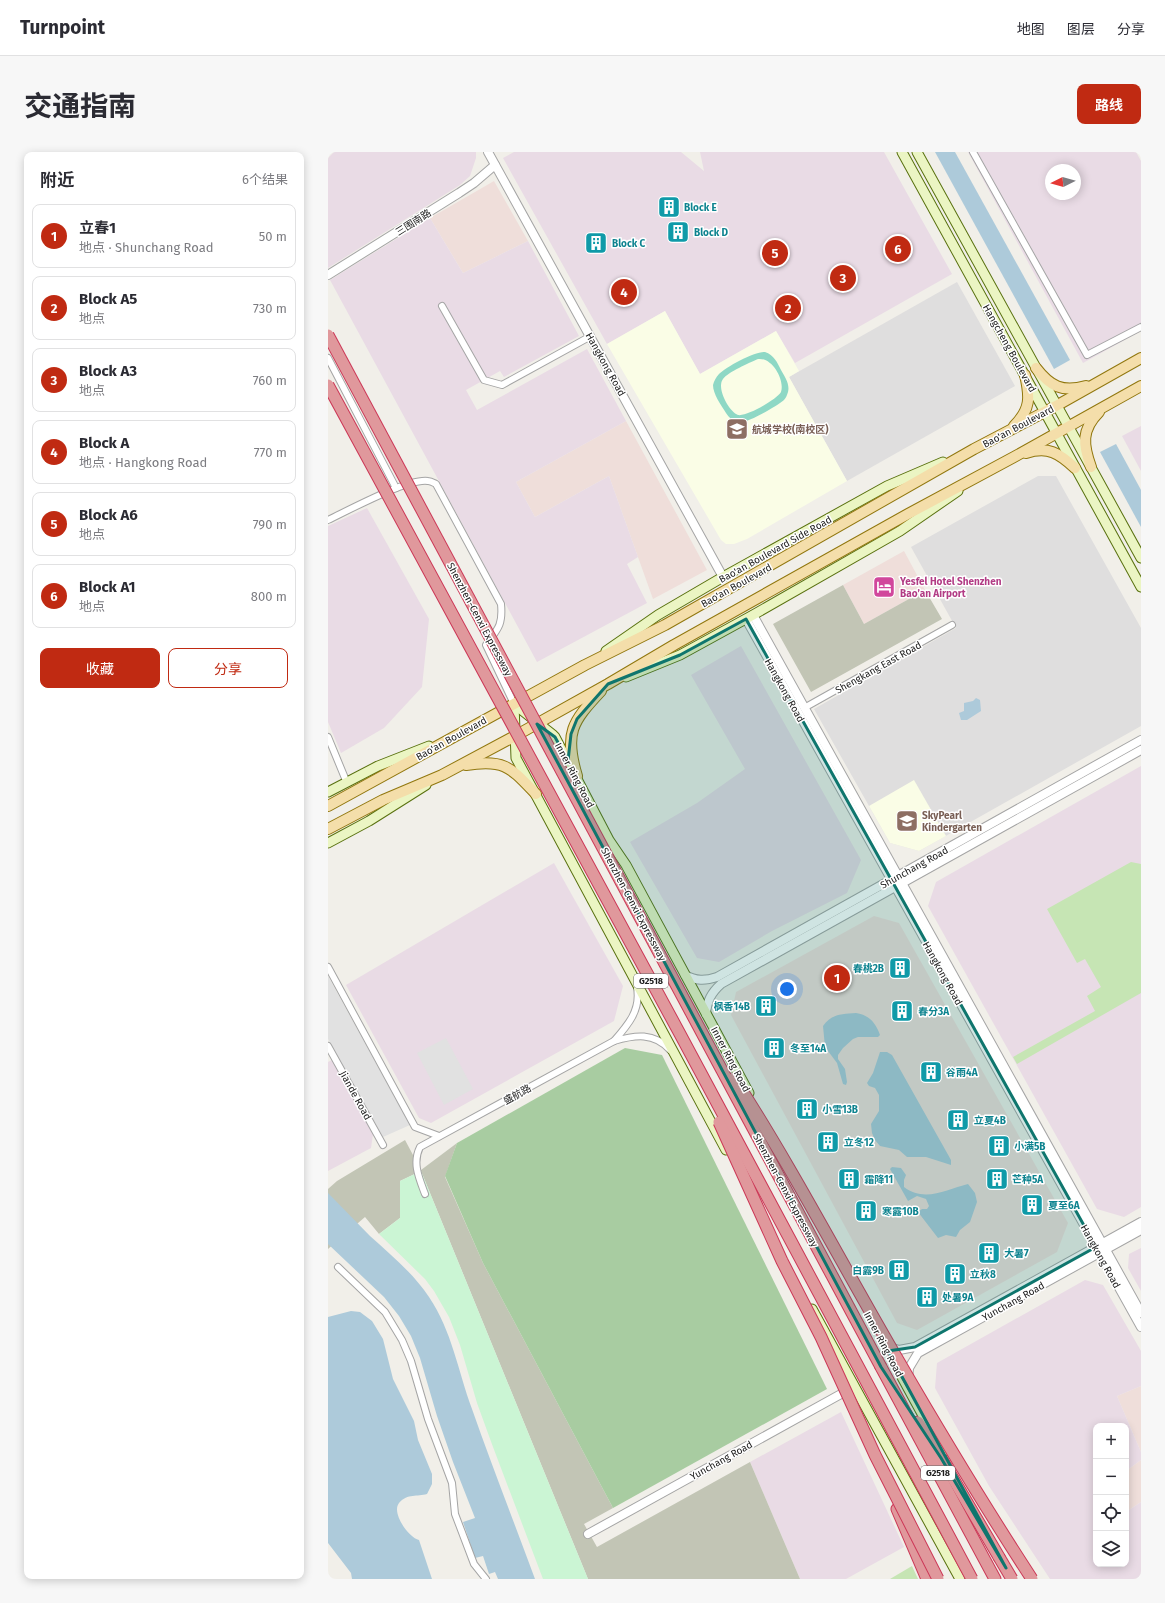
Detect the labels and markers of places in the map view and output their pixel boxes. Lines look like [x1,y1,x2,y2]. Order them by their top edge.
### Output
building icon: Block E [656,194,682,220]
place label: Block E [684,202,717,214]
building icon: Block D [665,219,691,245]
place label: Block D [694,227,729,239]
building icon: Block C [583,230,609,256]
pin: 6 [885,234,911,264]
place label: Block C [612,238,646,250]
pin: 5 [762,238,788,268]
pin: 3 [830,263,856,293]
pin: 4 [611,277,637,307]
pin: 2 [775,293,801,323]
school or university icon: 航城学校(南校区) [724,416,750,442]
place label: 航城学校(南校区) [752,423,829,436]
hotel icon: Yesfel Hotel Shenzhen Bao’an Airport [871,574,897,600]
place label: Yesfel Hotel Shenzhen Bao’an Airport [899,576,1002,600]
school or university icon: SkyPearl Kindergarten [894,808,920,834]
place label: SkyPearl Kindergarten [922,810,982,834]
building icon: 春桃2B [887,955,913,981]
pin: 1 [824,963,850,993]
place label: 春桃2B [853,963,884,975]
building icon: 枫香14B [753,993,779,1019]
building icon: 春分3A [889,998,915,1024]
place label: 枫香14B [714,1001,750,1013]
place label: 春分3A [918,1006,950,1018]
building icon: 冬至14A [761,1035,787,1061]
place label: 冬至14A [790,1043,827,1055]
building icon: 谷雨4A [918,1059,944,1085]
place label: 谷雨4A [945,1067,979,1079]
building icon: 小雪13B [794,1096,820,1122]
place label: 小雪13B [822,1104,858,1116]
building icon: 立夏4B [945,1107,971,1133]
place label: 立夏4B [974,1115,1006,1127]
building icon: 立冬12 [815,1129,841,1155]
building icon: 小满5B [986,1133,1012,1159]
place label: 立冬12 [844,1137,874,1149]
place label: 小满5B [1014,1141,1046,1153]
building icon: 霜降11 [836,1166,862,1192]
building icon: 芒种5A [984,1166,1010,1192]
place label: 霜降11 [864,1174,893,1186]
place label: 芒种5A [1012,1174,1044,1186]
building icon: 夏至6A [1019,1192,1045,1218]
building icon: 寒露10B [853,1198,879,1224]
place label: 夏至6A [1048,1200,1081,1212]
place label: 寒露10B [882,1206,919,1218]
building icon: 大暑7 [976,1240,1002,1266]
place label: 大暑7 [1004,1248,1029,1260]
building icon: 白露9B [886,1257,912,1283]
building icon: 立秋8 [942,1261,968,1287]
place label: 白露9B [852,1265,884,1277]
place label: 立秋8 [970,1269,996,1281]
building icon: 处暑9A [914,1284,940,1310]
place label: 处暑9A [942,1292,975,1304]

